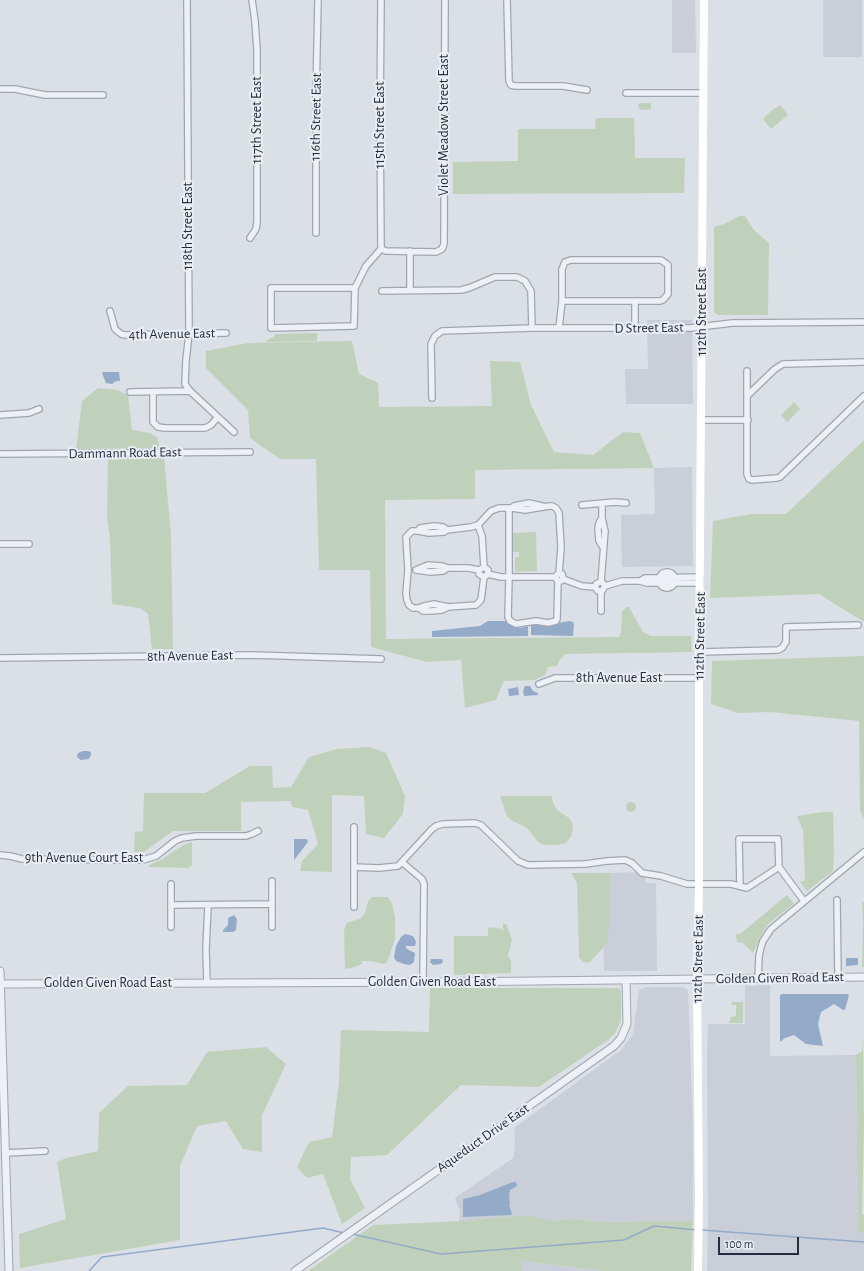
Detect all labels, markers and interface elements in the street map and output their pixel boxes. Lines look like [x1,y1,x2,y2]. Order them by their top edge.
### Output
street label: Violet Meadow Street East [436,54,452,196]
street label: 116th Street East [307,73,325,161]
street label: 117th Street East [249,76,265,164]
street label: 115th Street East [372,81,388,169]
street label: 118th Street East [180,182,196,270]
street label: 112th Street East [694,268,710,356]
street label: D Street East [614,319,684,337]
street label: 4th Avenue East [129,325,215,343]
street label: Dammann Road East [68,444,182,462]
street label: 112th Street East [691,592,709,680]
street label: 8th Avenue East [147,647,233,665]
street label: 8th Avenue East [576,670,662,686]
street label: 9th Avenue Court East [25,850,143,866]
street label: 112th Street East [689,915,707,1003]
street label: Golden Given Road East [716,968,844,988]
street label: Golden Given Road East [368,974,496,990]
street label: Golden Given Road East [44,975,172,991]
street label: Aqueduct Drive East [433,1100,533,1176]
scale bar [720,1229,801,1255]
text: 100 m [725,1238,753,1250]

